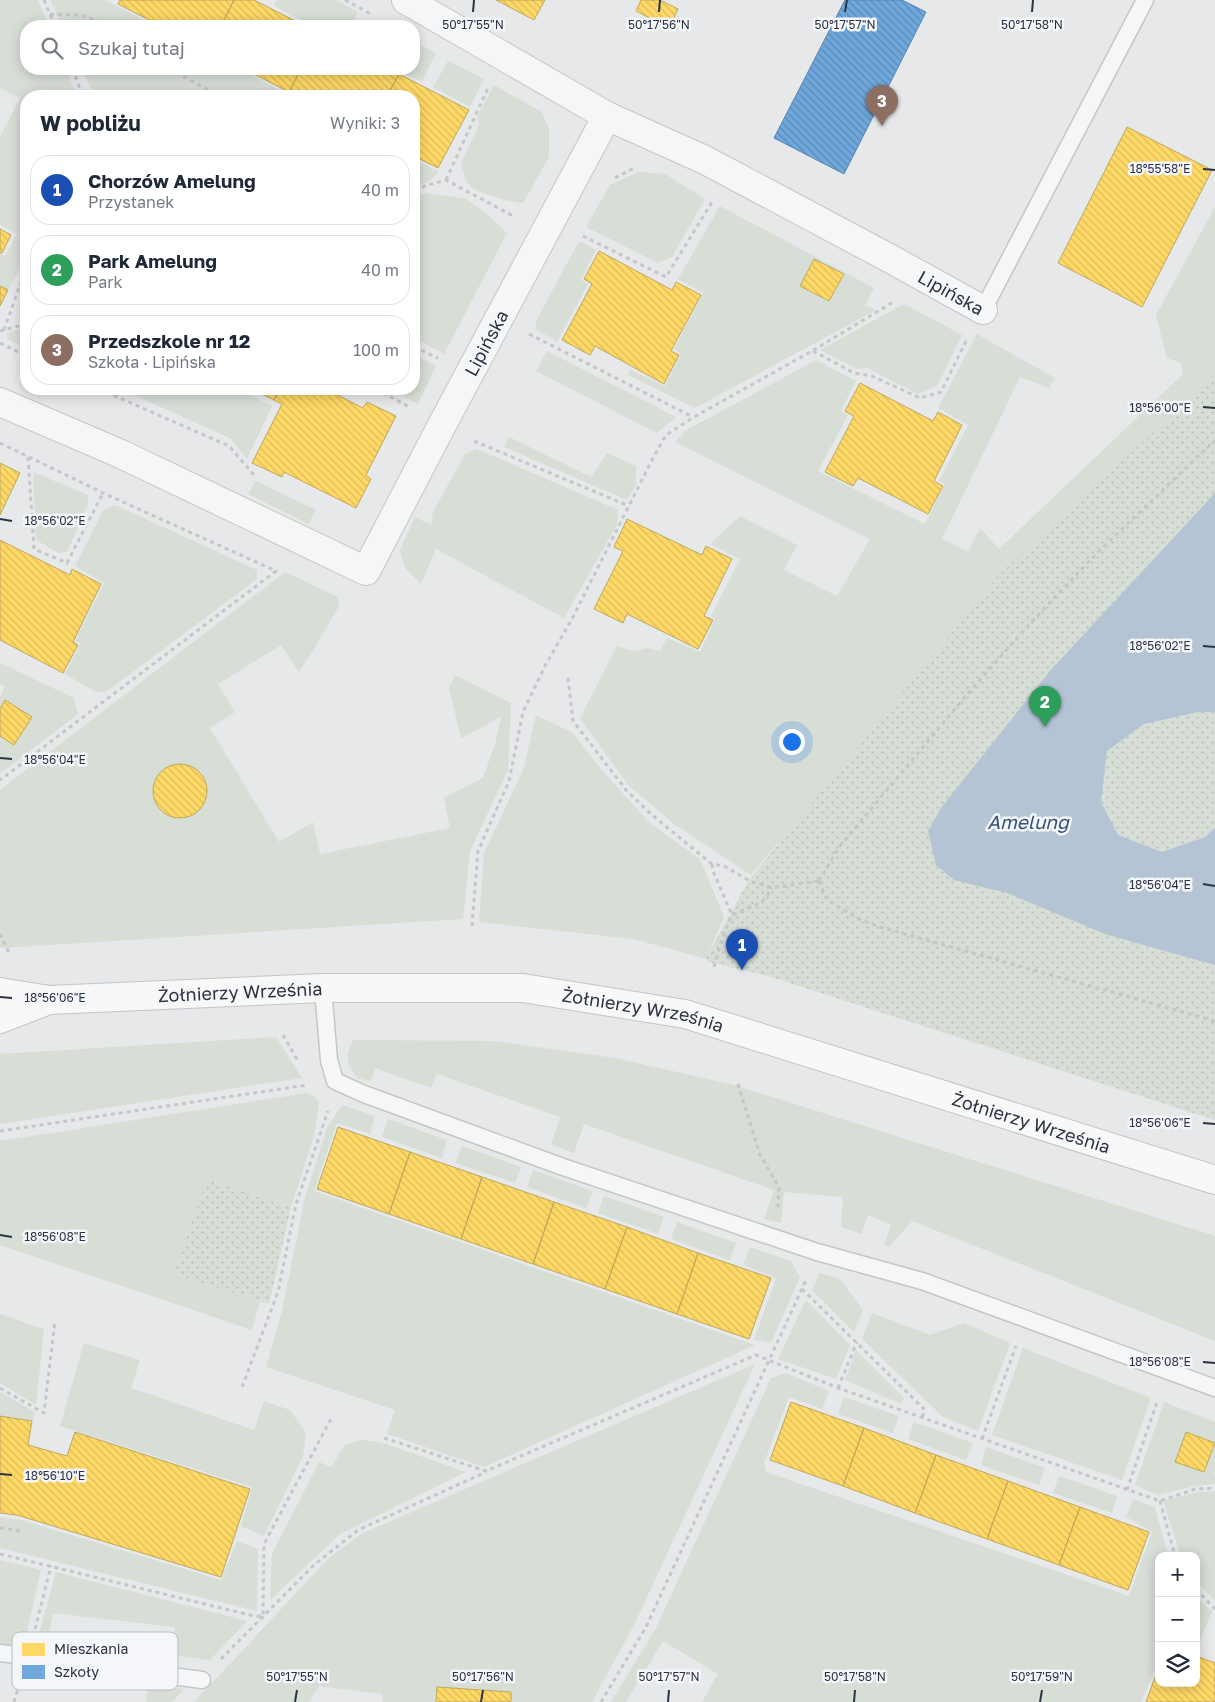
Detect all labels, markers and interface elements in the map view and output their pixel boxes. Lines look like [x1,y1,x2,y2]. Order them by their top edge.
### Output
text: 50°17'55"N [442,17,504,32]
text: 50°17'56"N [628,17,690,32]
text: 50°17'57"N [814,17,876,32]
text: 50°17'58"N [1001,17,1063,32]
search box [20,20,420,75]
icon: search [38,34,66,62]
text: Szukaj tutaj [78,36,185,59]
pin: 3 [866,85,898,126]
text: W pobliżu [40,110,141,136]
text: Wyniki: 3 [330,113,400,133]
text: 18°55'58"E [1130,161,1190,176]
text: Chorzów Amelung [88,169,256,192]
text: 1 [53,180,61,200]
text: 40 m [361,180,399,200]
text: Przystanek [88,192,174,212]
text: Park Amelung [88,249,217,272]
text: 2 [52,260,62,280]
text: 40 m [361,260,399,280]
street label: Lipińska [914,265,988,319]
text: Park [88,272,123,292]
street label: Lipińska [459,306,513,380]
text: Przedszkole nr 12 [88,329,250,352]
text: 3 [52,340,62,360]
text: 100 m [353,340,399,360]
text: Szkoła · Lipińska [88,352,216,372]
text: 18°56'00"E [1129,400,1191,415]
text: 18°56'02"E [24,513,86,528]
text: 18°56'02"E [1129,638,1191,653]
pin: 2 [1029,686,1061,727]
your location [779,729,805,755]
text: 18°56'04"E [24,752,86,767]
water label: Amelung [987,810,1070,833]
text: 18°56'04"E [1129,877,1191,892]
pin: 1 [726,929,758,970]
street label: Żołnierzy Września [158,977,323,1006]
street label: Żołnierzy Września [561,983,727,1037]
text: 18°56'06"E [24,990,86,1005]
street label: Żołnierzy Września [950,1087,1113,1158]
text: 18°56'06"E [1129,1115,1191,1130]
text: 18°56'08"E [24,1229,86,1244]
text: 18°56'08"E [1129,1354,1191,1369]
text: 18°56'10"E [25,1468,85,1483]
map controls [1155,1552,1200,1687]
button: + [1155,1552,1200,1597]
button: − [1155,1597,1200,1642]
legend [12,1632,178,1690]
text: Mieszkania [54,1640,128,1657]
button: layers [1155,1642,1200,1687]
text: Szkoły [54,1663,99,1680]
text: 50°17'55"N [266,1669,328,1684]
text: 50°17'56"N [452,1669,514,1684]
text: 50°17'57"N [638,1669,700,1684]
text: 50°17'58"N [824,1669,886,1684]
text: 50°17'59"N [1011,1669,1073,1684]

